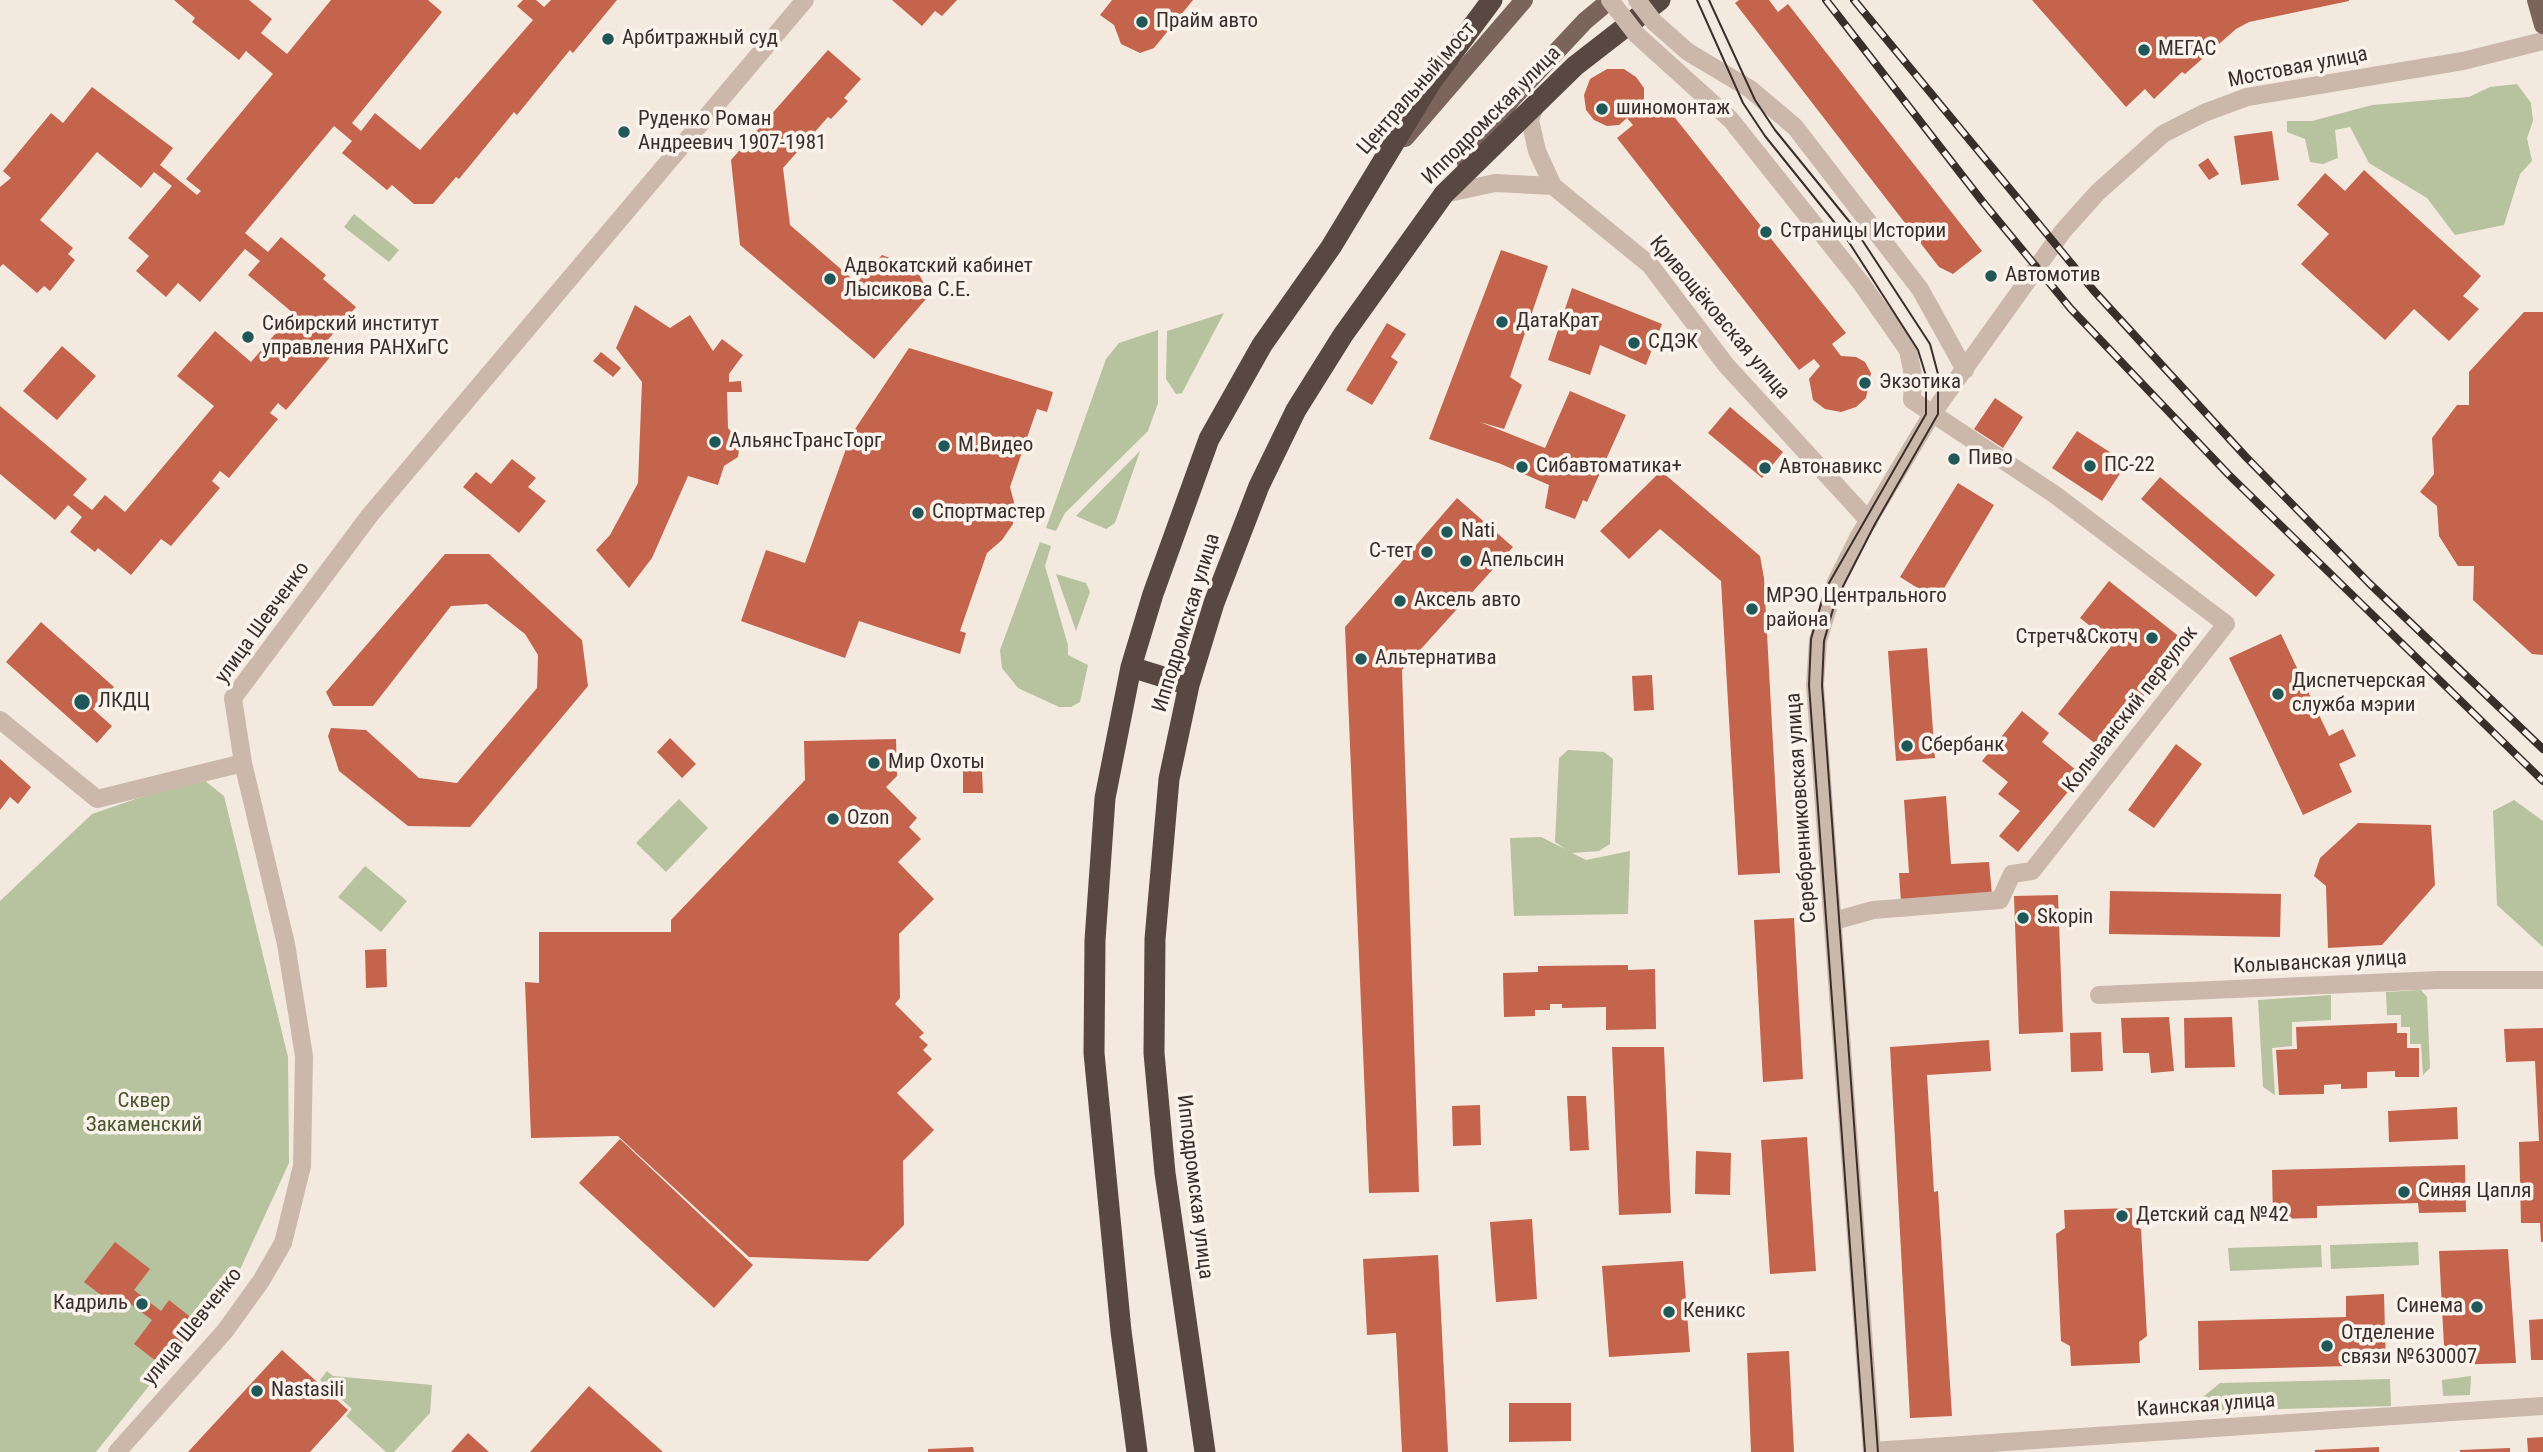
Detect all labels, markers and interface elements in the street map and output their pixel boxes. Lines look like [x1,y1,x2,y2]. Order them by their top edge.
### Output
place label: Прайм авто [1156,9,1258,35]
marker: Прайм авто [1134,14,1150,30]
street label: Центральный мост [1353,18,1481,160]
place label: Арбитражный суд [622,26,778,52]
marker: Арбитражный суд [600,31,616,47]
place label: МЕГАС [2158,37,2216,63]
street label: Ипподромская улица [1417,41,1567,191]
marker: МЕГАС [2136,42,2152,58]
street label: Мостовая улица [2226,42,2370,94]
place label: шиномонтаж [1616,96,1730,122]
marker: шиномонтаж [1594,101,1610,117]
place label: Руденко Роман Андреевич 1907-1981 [638,107,826,157]
marker: Руденко Роман Андреевич 1907-1981 [616,124,632,140]
place label: Страницы Истории [1780,219,1946,245]
marker: Страницы Истории [1758,224,1774,240]
street label: Кривощёковская улица [1643,231,1795,405]
place label: Адвокатский кабинет Лысикова С.Е. [844,254,1033,304]
place label: Автомотив [2005,263,2101,289]
marker: Автомотив [1983,268,1999,284]
marker: Адвокатский кабинет Лысикова С.Е. [822,271,838,287]
place label: ДатаКрат [1516,309,1599,335]
place label: Сибирский институт управления РАНХиГС [262,312,449,362]
marker: ДатаКрат [1494,314,1510,330]
marker: Сибирский институт управления РАНХиГС [240,329,256,345]
place label: СДЭК [1648,330,1698,356]
marker: СДЭК [1626,335,1642,351]
place label: Экзотика [1879,370,1961,396]
marker: Экзотика [1857,375,1873,391]
place label: АльянсТрансТорг [729,429,882,455]
place label: М.Видео [958,433,1033,459]
marker: АльянсТрансТорг [707,434,723,450]
marker: М.Видео [936,438,952,454]
place label: Пиво [1968,446,2013,472]
marker: Пиво [1946,451,1962,467]
place label: ПС-22 [2104,453,2155,479]
place label: Сибавтоматика+ [1536,454,1682,480]
place label: Автонавикс [1779,455,1882,481]
marker: ПС-22 [2082,458,2098,474]
marker: Сибавтоматика+ [1514,459,1530,475]
marker: Автонавикс [1757,460,1773,476]
place label: Спортмастер [932,500,1045,526]
marker: Спортмастер [910,505,926,521]
place label: Nati [1461,519,1495,545]
marker: Nati [1439,524,1455,540]
street label: Ипподромская улица [1148,531,1226,715]
place label: С-тет [1369,539,1413,565]
marker: С-тет [1419,544,1435,560]
place label: Апельсин [1480,548,1564,574]
marker: Апельсин [1458,553,1474,569]
street label: улица Шевченко [210,557,316,689]
place label: МРЭО Центрального района [1766,584,1947,634]
place label: Аксель авто [1414,588,1521,614]
marker: Аксель авто [1392,593,1408,609]
marker: МРЭО Центрального района [1744,601,1760,617]
street label: Колыванский переулок [2058,622,2204,798]
place label: Стретч&Скотч [2016,625,2138,651]
marker: Стретч&Скотч [2144,630,2160,646]
place label: Альтернатива [1375,646,1496,672]
marker: Альтернатива [1353,651,1369,667]
place label: Диспетчерская служба мэрии [2292,669,2426,719]
marker: Диспетчерская служба мэрии [2270,686,2286,702]
place label: ЛКДЦ [98,689,150,715]
marker: ЛКДЦ [72,692,92,712]
street label: Серебренниковская улица [1781,692,1823,924]
place label: Сбербанк [1921,733,2004,759]
marker: Сбербанк [1899,738,1915,754]
place label: Мир Охоты [888,750,985,776]
marker: Мир Охоты [866,755,882,771]
place label: Ozon [847,806,889,832]
marker: Ozon [825,811,841,827]
place label: Skopin [2037,905,2093,931]
marker: Skopin [2015,910,2031,926]
street label: Колыванская улица [2233,946,2407,980]
park label: Сквер Закаменский [86,1089,202,1139]
street label: Ипподромская улица [1170,1093,1218,1281]
place label: Синяя Цапля [2418,1179,2531,1205]
marker: Синяя Цапля [2396,1184,2412,1200]
place label: Детский сад №42 [2136,1203,2289,1229]
marker: Детский сад №42 [2114,1208,2130,1224]
street label: улица Шевченко [138,1263,248,1391]
place label: Кадриль [53,1291,128,1317]
place label: Синема [2396,1294,2463,1320]
marker: Кадриль [134,1296,150,1312]
place label: Кеникс [1683,1299,1745,1325]
marker: Синема [2469,1299,2485,1315]
marker: Кеникс [1661,1304,1677,1320]
place label: Отделение связи №630007 [2341,1321,2477,1371]
marker: Отделение связи №630007 [2319,1338,2335,1354]
place label: Nastasili [271,1378,344,1404]
marker: Nastasili [249,1383,265,1399]
street label: Каинская улица [2136,1389,2276,1423]

